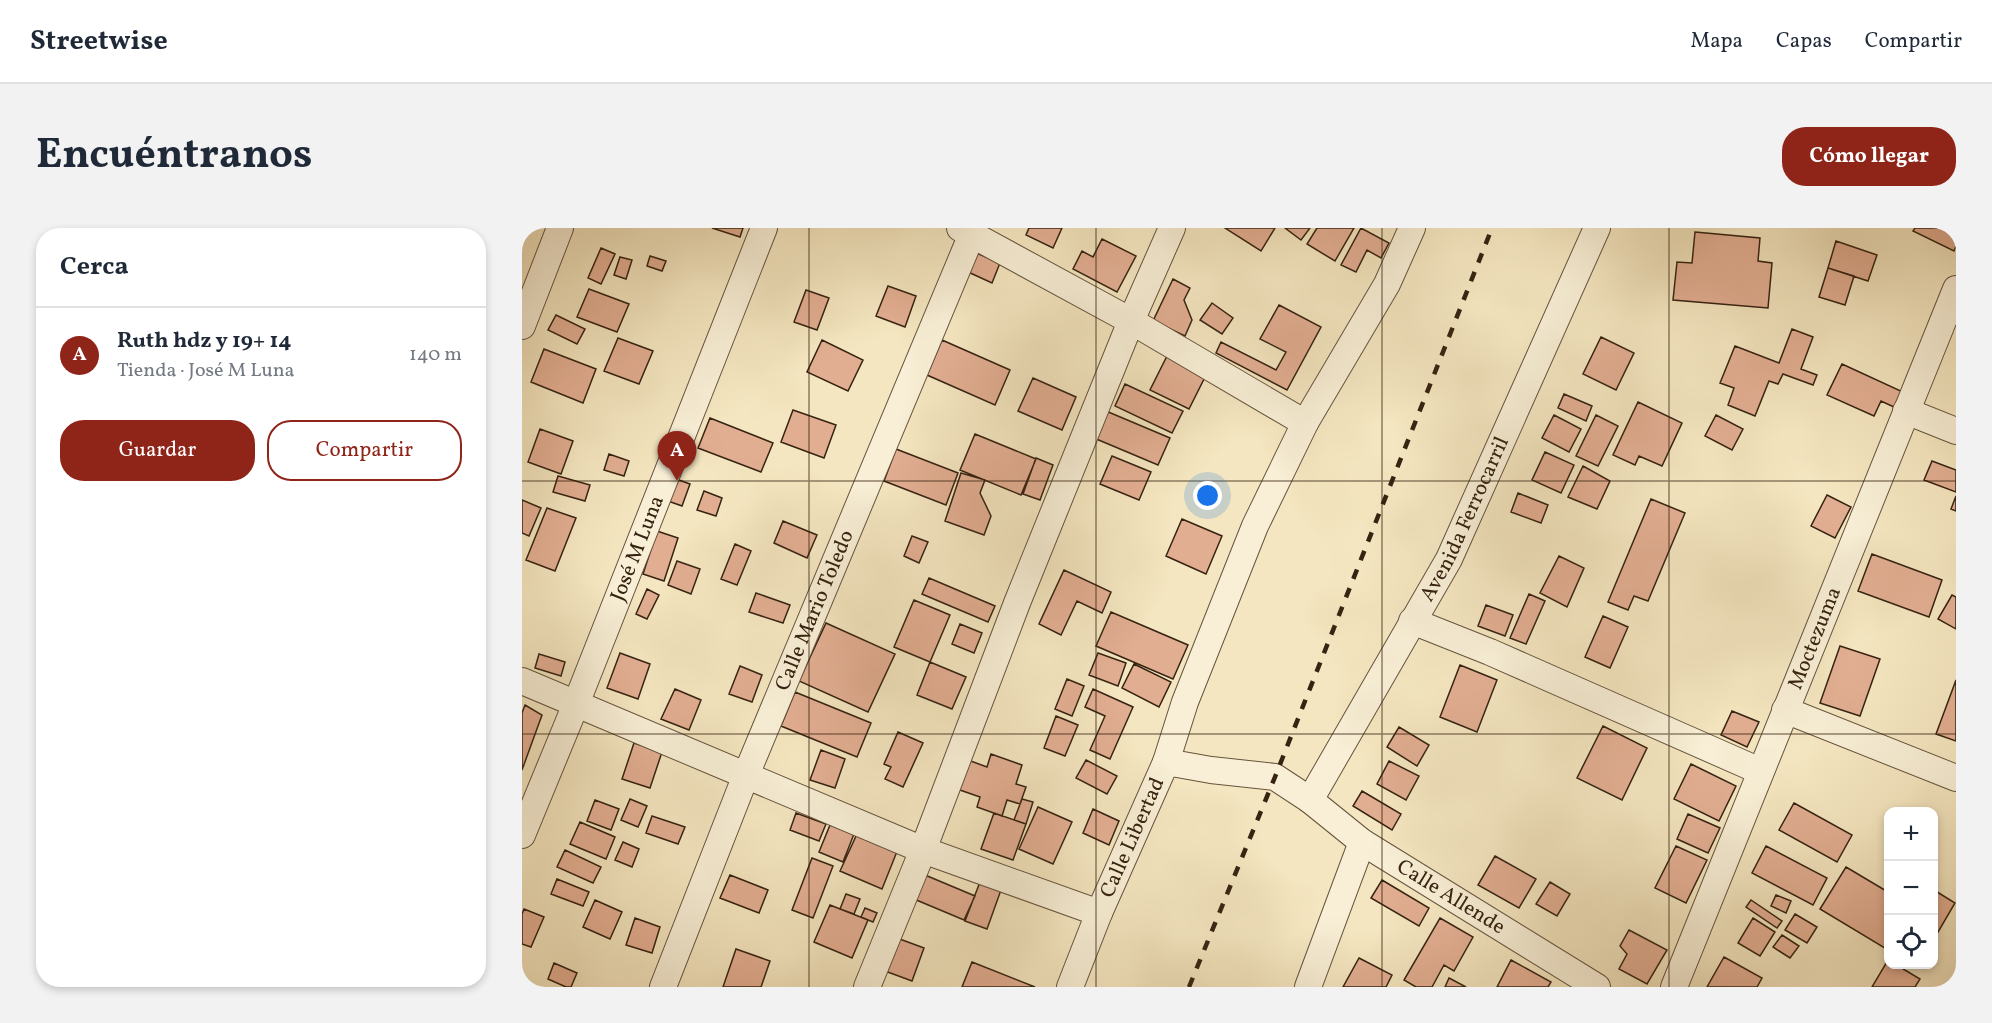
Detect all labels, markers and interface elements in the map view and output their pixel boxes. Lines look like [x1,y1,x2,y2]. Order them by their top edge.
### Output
text: Streetwise [30,22,168,61]
text: Mapa [1691,27,1743,56]
text: Capas [1776,27,1832,56]
text: Compartir [1865,27,1962,56]
text: Encuéntranos [36,127,312,186]
button: Cómo llegar [1782,127,1956,186]
text: Cerca [60,249,129,285]
text: Ruth hdz y 19+ 14 [117,326,292,357]
text: A [72,341,87,369]
text: 140 m [409,341,462,369]
text: Tienda · José M Luna [117,357,295,385]
button: Guardar [60,420,255,481]
button: Compartir [267,420,462,481]
pin: A [658,432,696,481]
street label: Avenida Ferrocarril [1413,432,1516,607]
your location [1193,481,1222,510]
street label: José M Luna [603,491,671,606]
street label: Calle Mario Toledo [768,526,861,695]
street label: Moctezuma [1781,583,1849,694]
street label: Calle Libertad [1093,773,1172,902]
map controls [1884,807,1938,969]
button: + [1884,807,1938,861]
street label: Calle Allende [1391,852,1511,941]
button: − [1884,861,1938,915]
button: locate [1884,915,1938,969]

